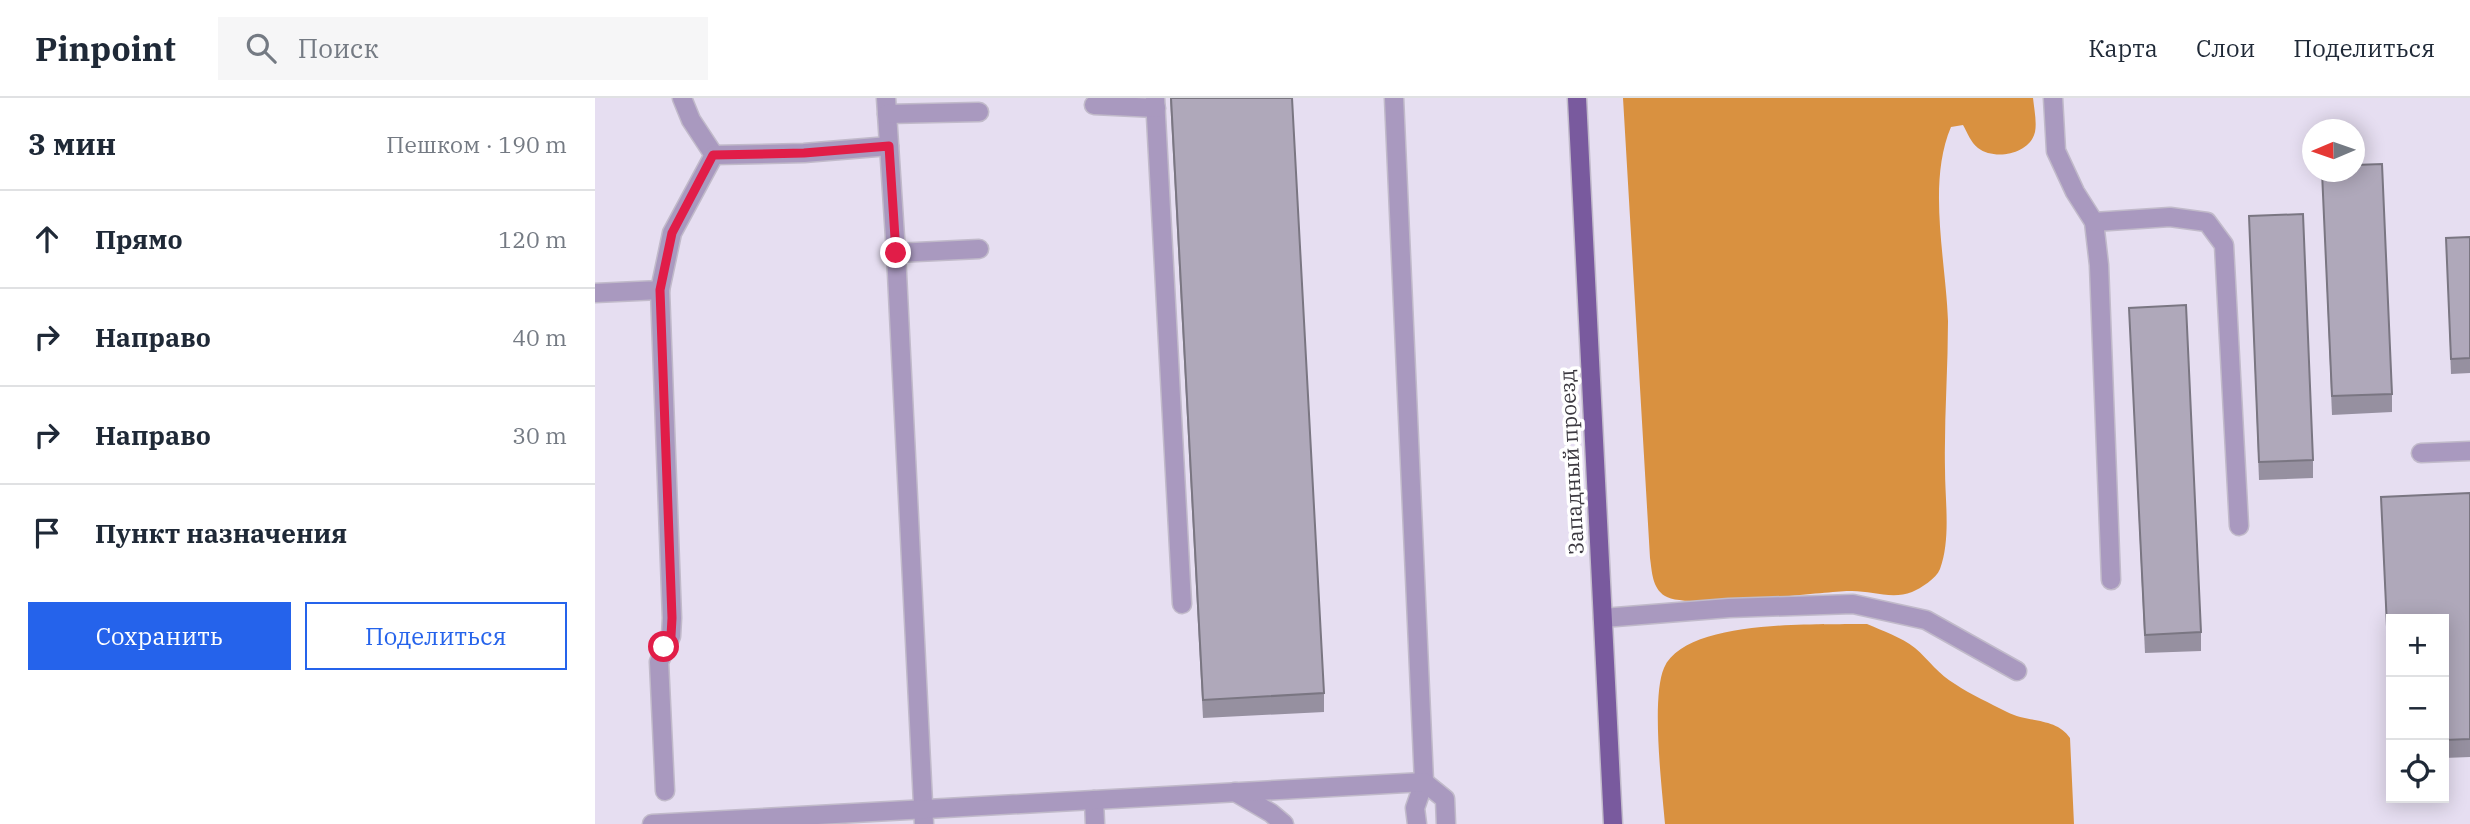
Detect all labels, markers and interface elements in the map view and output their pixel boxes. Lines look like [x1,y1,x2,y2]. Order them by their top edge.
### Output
search box [218,17,708,80]
text: Pinpoint [35,27,176,70]
icon: search [242,29,280,67]
text: Поиск [298,31,379,65]
text: Карта [2088,32,2158,64]
text: Слои [2196,32,2255,64]
text: Поделиться [2293,32,2435,64]
north arrow [2302,119,2365,182]
text: 3 мин [28,124,116,163]
text: Пешком · 190 m [386,129,567,159]
icon: ahead [28,220,66,258]
text: Прямо [95,222,183,256]
text: 120 m [498,224,567,254]
route end [880,237,911,268]
icon: right [28,318,66,356]
text: Направо [95,320,211,354]
text: 40 m [512,322,567,352]
street label: Западный проезд [1552,369,1590,555]
icon: right [28,416,66,454]
text: Направо [95,418,211,452]
text: 30 m [512,420,567,450]
icon: arrive [28,514,66,552]
text: Пункт назначения [95,516,347,550]
button: Сохранить [28,602,291,670]
button: Поделиться [305,602,567,670]
map controls [2386,614,2449,803]
button: + [2386,614,2449,677]
route start [648,631,679,662]
button: − [2386,677,2449,740]
button: locate [2386,740,2449,803]

